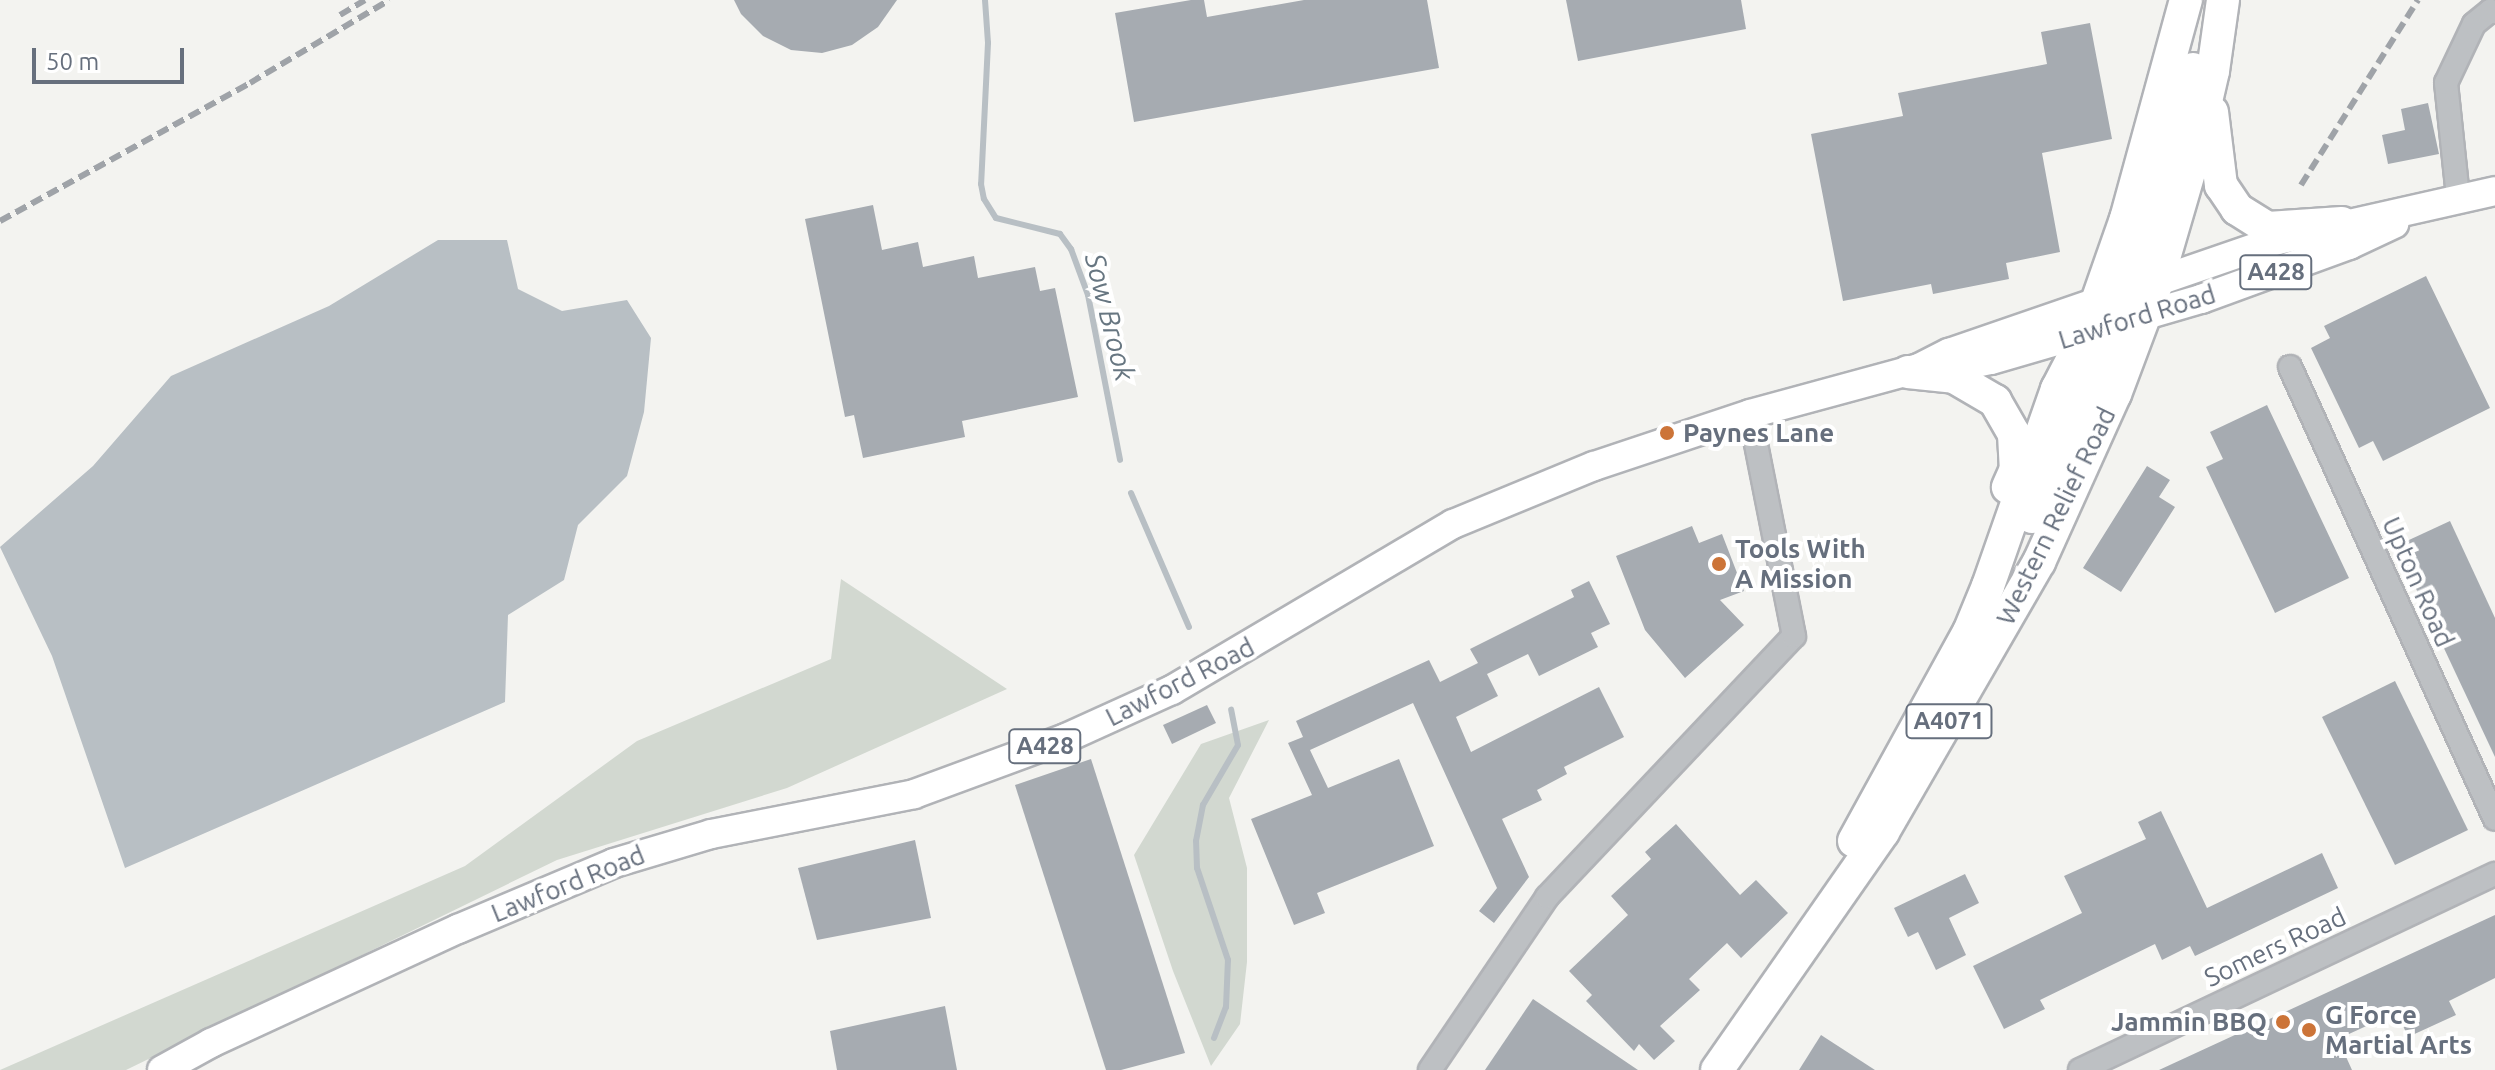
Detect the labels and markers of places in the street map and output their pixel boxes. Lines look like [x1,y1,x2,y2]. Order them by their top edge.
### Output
place label: Paynes Lane [1683,417,1834,449]
marker: Paynes Lane [1658,424,1676,442]
place label: Tools With A Mission [1735,533,1866,594]
marker: Tools With A Mission [1710,555,1728,573]
place label: G Force Martial Arts [2325,999,2472,1060]
place label: Jammin BBQ [2111,1006,2267,1038]
marker: Jammin BBQ [2274,1013,2292,1031]
marker: G Force Martial Arts [2300,1021,2318,1039]

